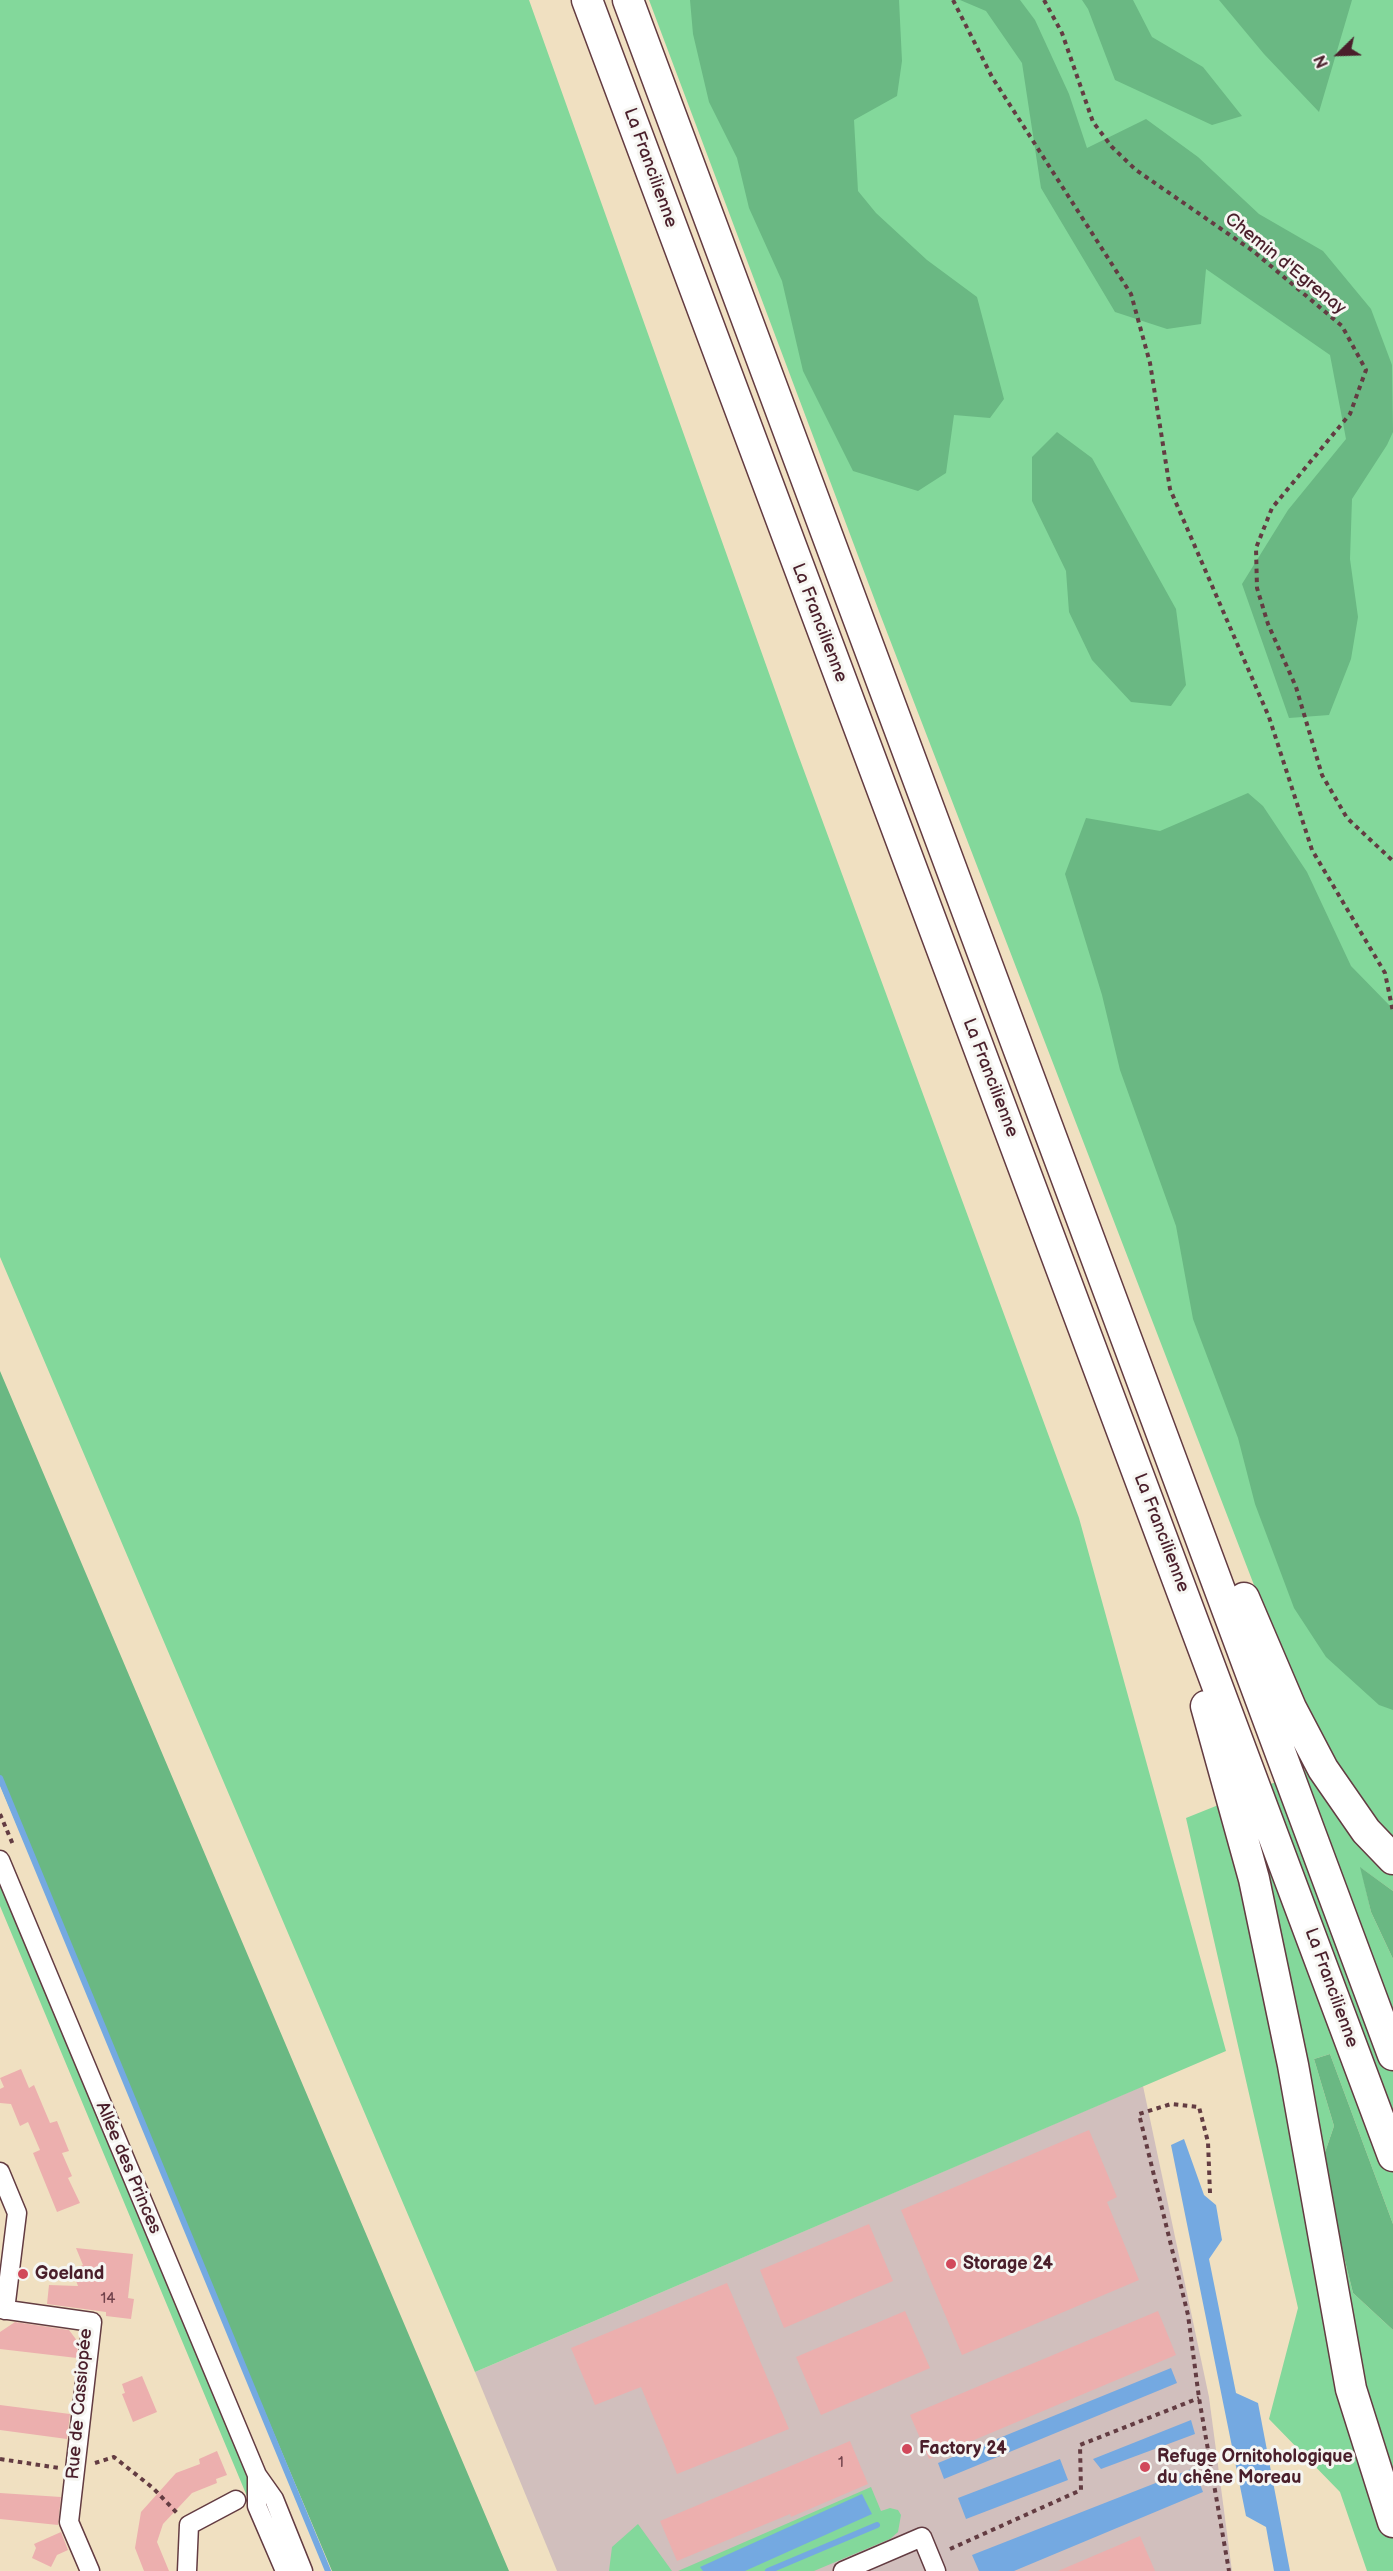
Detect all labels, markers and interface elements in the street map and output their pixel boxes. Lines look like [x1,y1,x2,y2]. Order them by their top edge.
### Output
north arrow [1309,24,1369,84]
text: N [1311,52,1333,70]
street label: La Francilienne [618,105,682,231]
street label: Chemin d'Egrenay [1220,209,1350,319]
street label: La Francilienne [786,560,852,686]
street label: La Francilienne [957,1015,1023,1141]
street label: La Francilienne [1128,1470,1194,1596]
street label: La Francilienne [1299,1925,1363,2051]
street label: Allée des Princes [90,2099,166,2237]
place label: Storage 24 [963,2253,1053,2275]
marker: Storage 24 [944,2257,958,2271]
place label: Goeland [35,2263,104,2285]
marker: Goeland [16,2267,30,2281]
house number: 14 [101,2290,115,2308]
street label: Rue de Cassiopée [63,2328,97,2480]
place label: Factory 24 [919,2438,1007,2460]
marker: Factory 24 [900,2442,914,2456]
place label: Refuge Ornitohologique du chêne Moreau [1157,2446,1353,2488]
house number: 1 [838,2454,844,2472]
marker: Refuge Ornitohologique du chêne Moreau [1138,2460,1152,2474]

